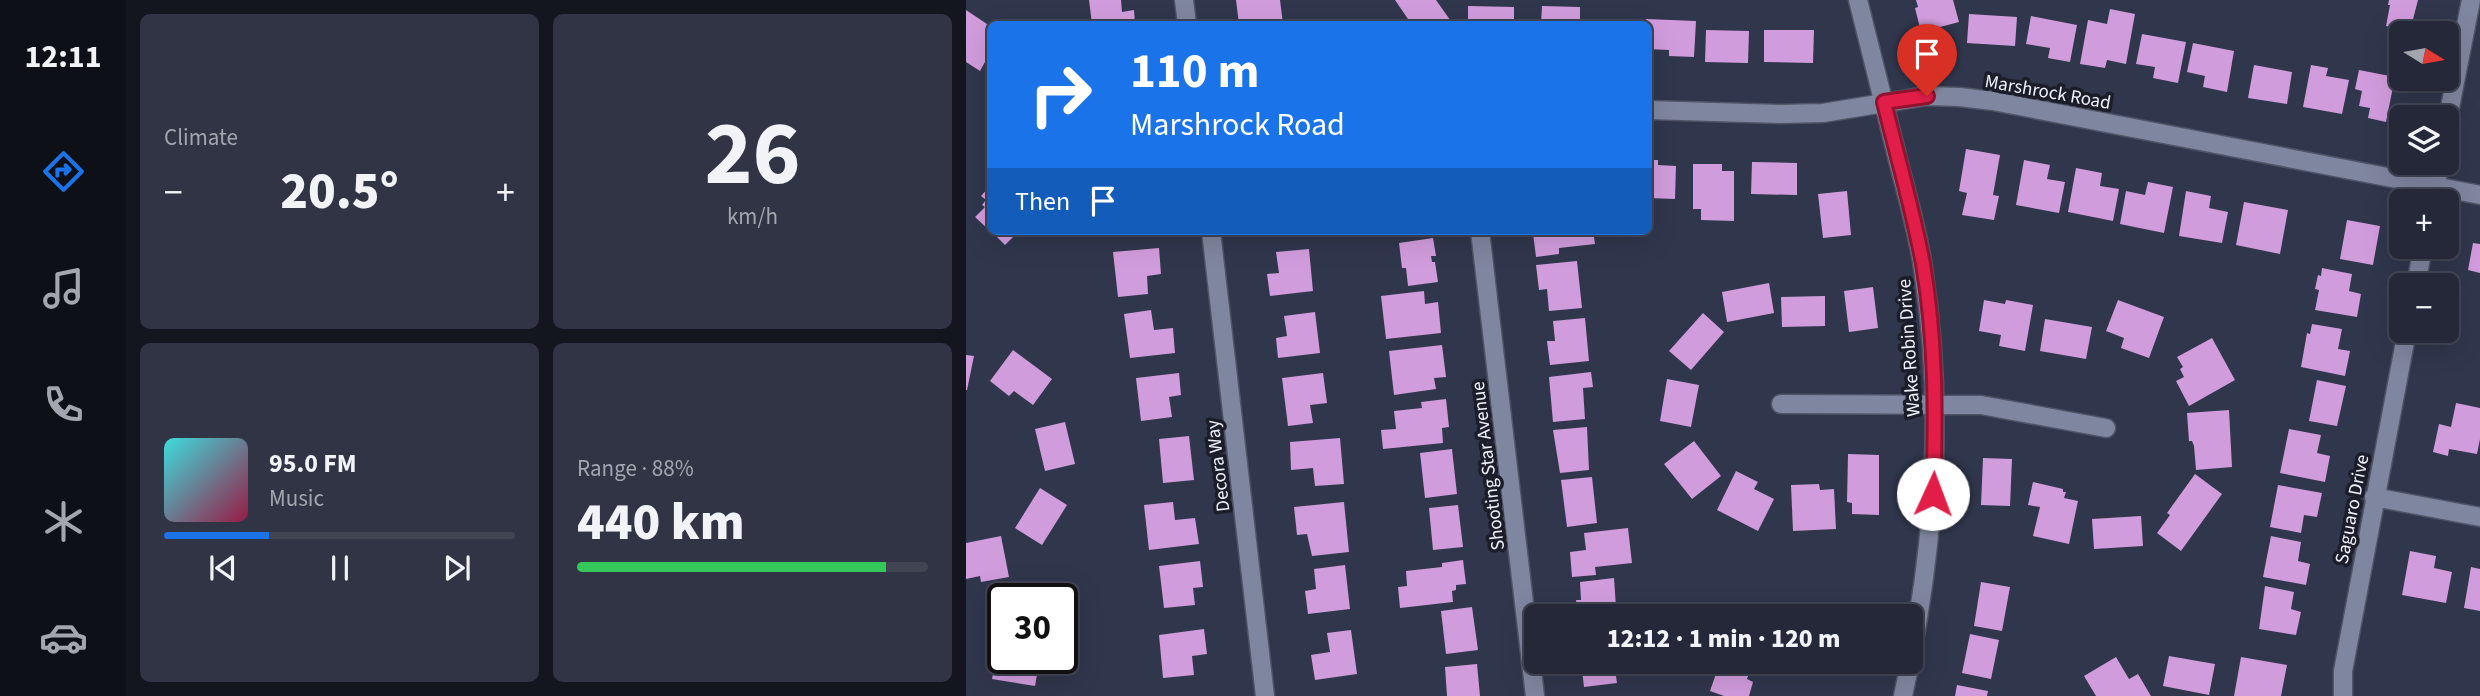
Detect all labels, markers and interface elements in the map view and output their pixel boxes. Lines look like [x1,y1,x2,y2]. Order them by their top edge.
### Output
north arrow [2389,21,2459,91]
map controls [2389,21,2459,343]
pin [1897,24,1957,96]
text: 12:11 [24,34,102,80]
icon: arrive [1908,35,1946,73]
text: 110 m [1130,37,1259,107]
icon: right [1015,49,1106,140]
street label: Marshrock Road [1983,68,2113,117]
text: 26 [704,90,801,219]
text: Marshrock Road [1130,102,1345,148]
button: layers [2389,105,2459,175]
text: Climate [164,121,238,154]
icon: directions [39,147,88,196]
text: 20.5° [280,155,399,229]
text: − [164,166,183,220]
text: + [496,166,515,220]
icon: arrive [1084,182,1122,220]
text: Then [1015,183,1070,220]
button: + [2389,189,2459,259]
text: km/h [727,200,778,233]
icon: music [39,264,88,313]
button: − [2389,273,2459,343]
street label: Wake Robin Drive [1891,278,1928,418]
icon: phone [39,380,88,429]
street label: Shooting Star Avenue [1465,380,1512,552]
street label: Decora Way [1199,418,1238,513]
text: 95.0 FM [269,445,357,482]
text: Range · 88% [577,452,694,485]
street label: Saguaro Drive [2329,452,2376,566]
position arrow [1896,457,1970,531]
text: Music [269,482,324,515]
text: 440 km [577,486,745,560]
icon: climate [39,497,88,546]
icon: previous [204,549,242,587]
icon: pause [321,549,359,587]
icon: next [438,549,476,587]
speed limit sign: 30 [987,583,1078,674]
icon: car [39,613,88,662]
text: 12:12 · 1 min · 120 m [1607,620,1840,657]

